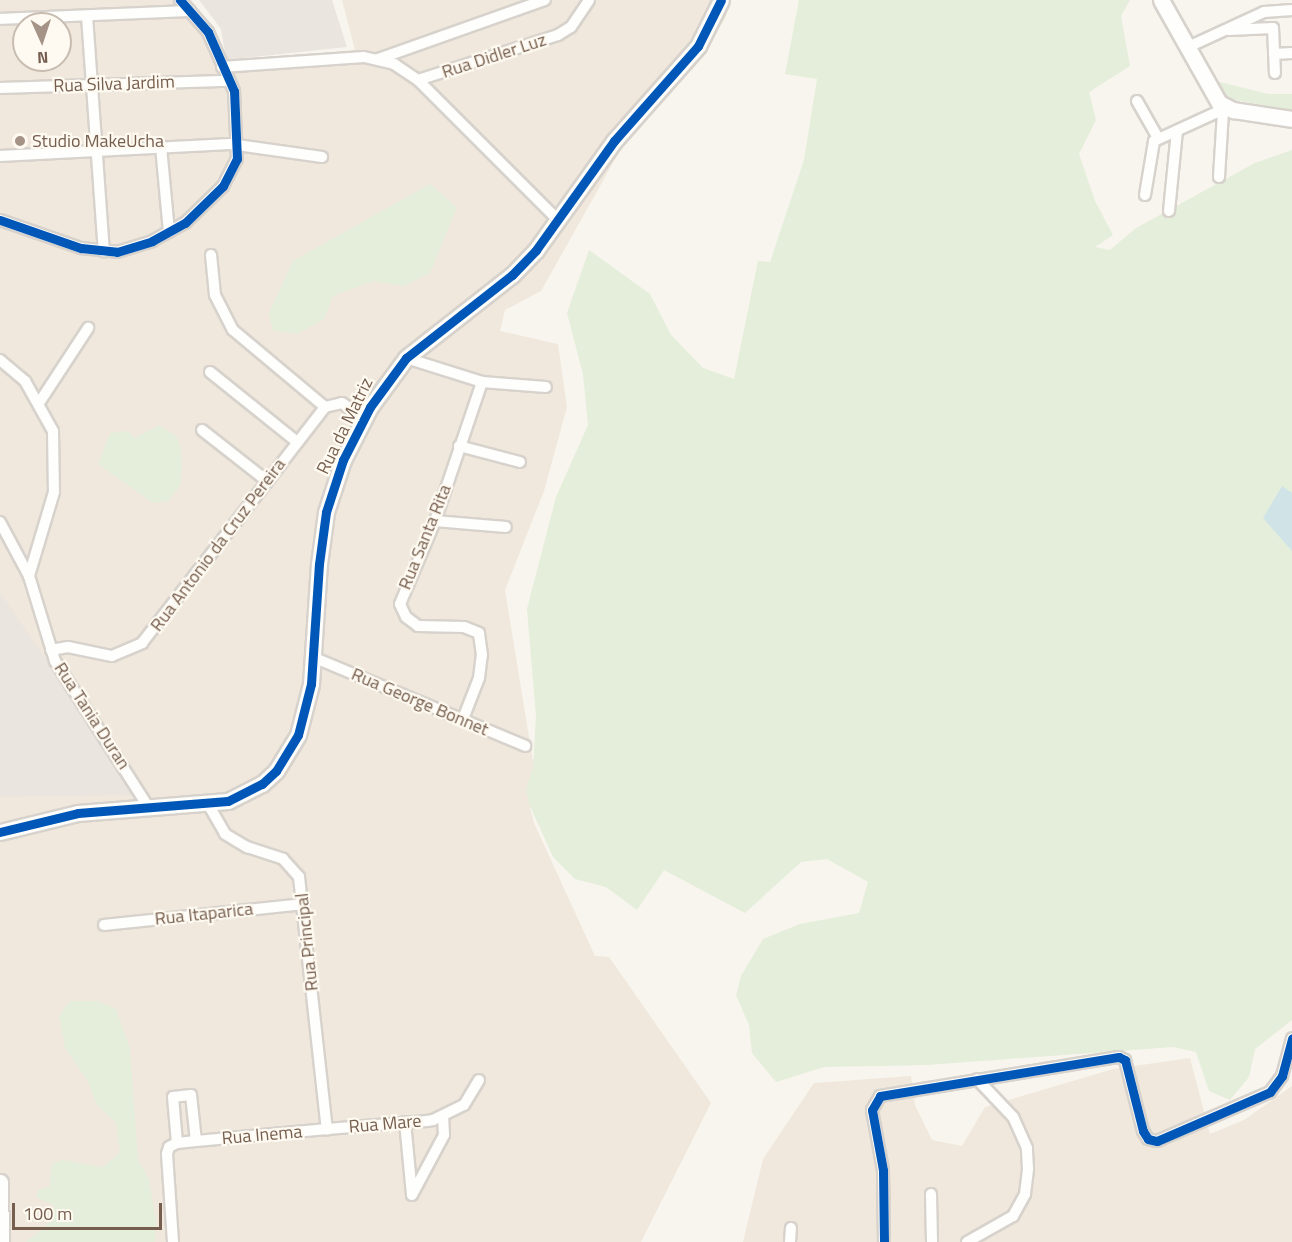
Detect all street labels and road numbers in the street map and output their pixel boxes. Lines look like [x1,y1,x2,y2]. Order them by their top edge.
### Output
street label: Rua Didler Luz [439,29,549,83]
street label: Rua Silva Jardim [53,71,175,97]
street label: Rua da Matriz [312,374,378,478]
street label: Rua Antonio da Cruz Pereira [146,454,290,636]
street label: Rua Santa Rita [394,481,456,593]
street label: Rua Tania Duran [49,658,135,774]
street label: Rua George Bonnet [348,663,492,741]
street label: Rua Principal [291,892,323,992]
street label: Rua Itaparica [154,898,254,930]
street label: Rua Mare [348,1110,422,1138]
street label: Rua Inema [221,1121,303,1149]

